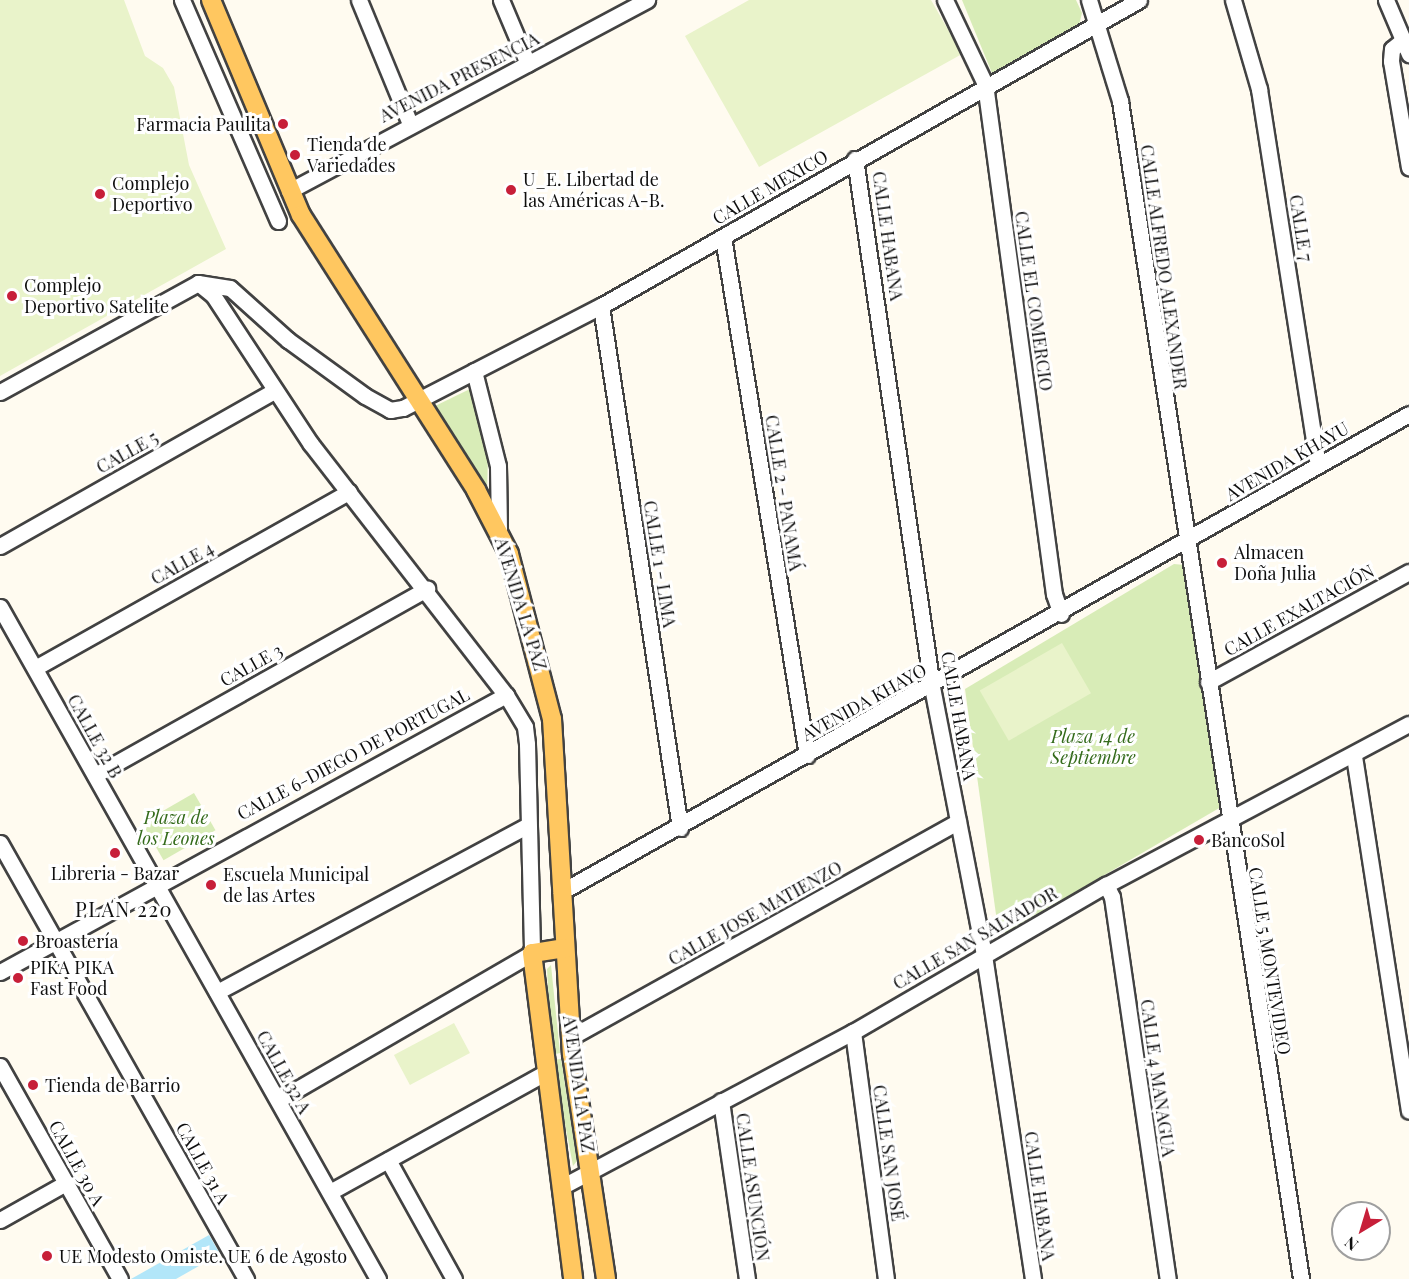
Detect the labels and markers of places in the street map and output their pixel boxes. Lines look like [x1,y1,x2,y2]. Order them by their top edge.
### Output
place label: Farmacia Paulita [136,113,271,135]
marker: Farmacia Paulita [276,117,290,131]
place label: Tienda de Variedades [307,134,396,176]
marker: Tienda de Variedades [288,148,302,162]
place label: U_E. Libertad de las Américas A-B. [523,169,666,212]
place label: Complejo Deportivo [112,173,193,216]
marker: U_E. Libertad de las Américas A-B. [504,183,518,197]
marker: Complejo Deportivo [93,187,107,201]
place label: Complejo Deportivo Satelite [24,275,169,318]
marker: Complejo Deportivo Satelite [5,289,19,303]
place label: Almacen Doña Julia [1234,542,1317,584]
marker: Almacen Doña Julia [1215,556,1229,570]
place label: BancoSol [1211,829,1285,851]
marker: BancoSol [1192,833,1206,847]
marker: Libreria - Bazar [108,846,122,860]
place label: Libreria - Bazar [51,862,179,884]
place label: Escuela Municipal de las Artes [223,864,369,906]
marker: Escuela Municipal de las Artes [204,878,218,892]
place label: Broastería [35,930,118,952]
marker: Broastería [16,934,30,948]
place label: PIKA PIKA Fast Food [30,957,114,1000]
marker: PIKA PIKA Fast Food [11,971,25,985]
place label: Tienda de Barrio [45,1074,181,1096]
marker: Tienda de Barrio [26,1078,40,1092]
place label: UE Modesto Omiste. UE 6 de Agosto [59,1245,348,1267]
marker: UE Modesto Omiste. UE 6 de Agosto [40,1249,54,1263]

